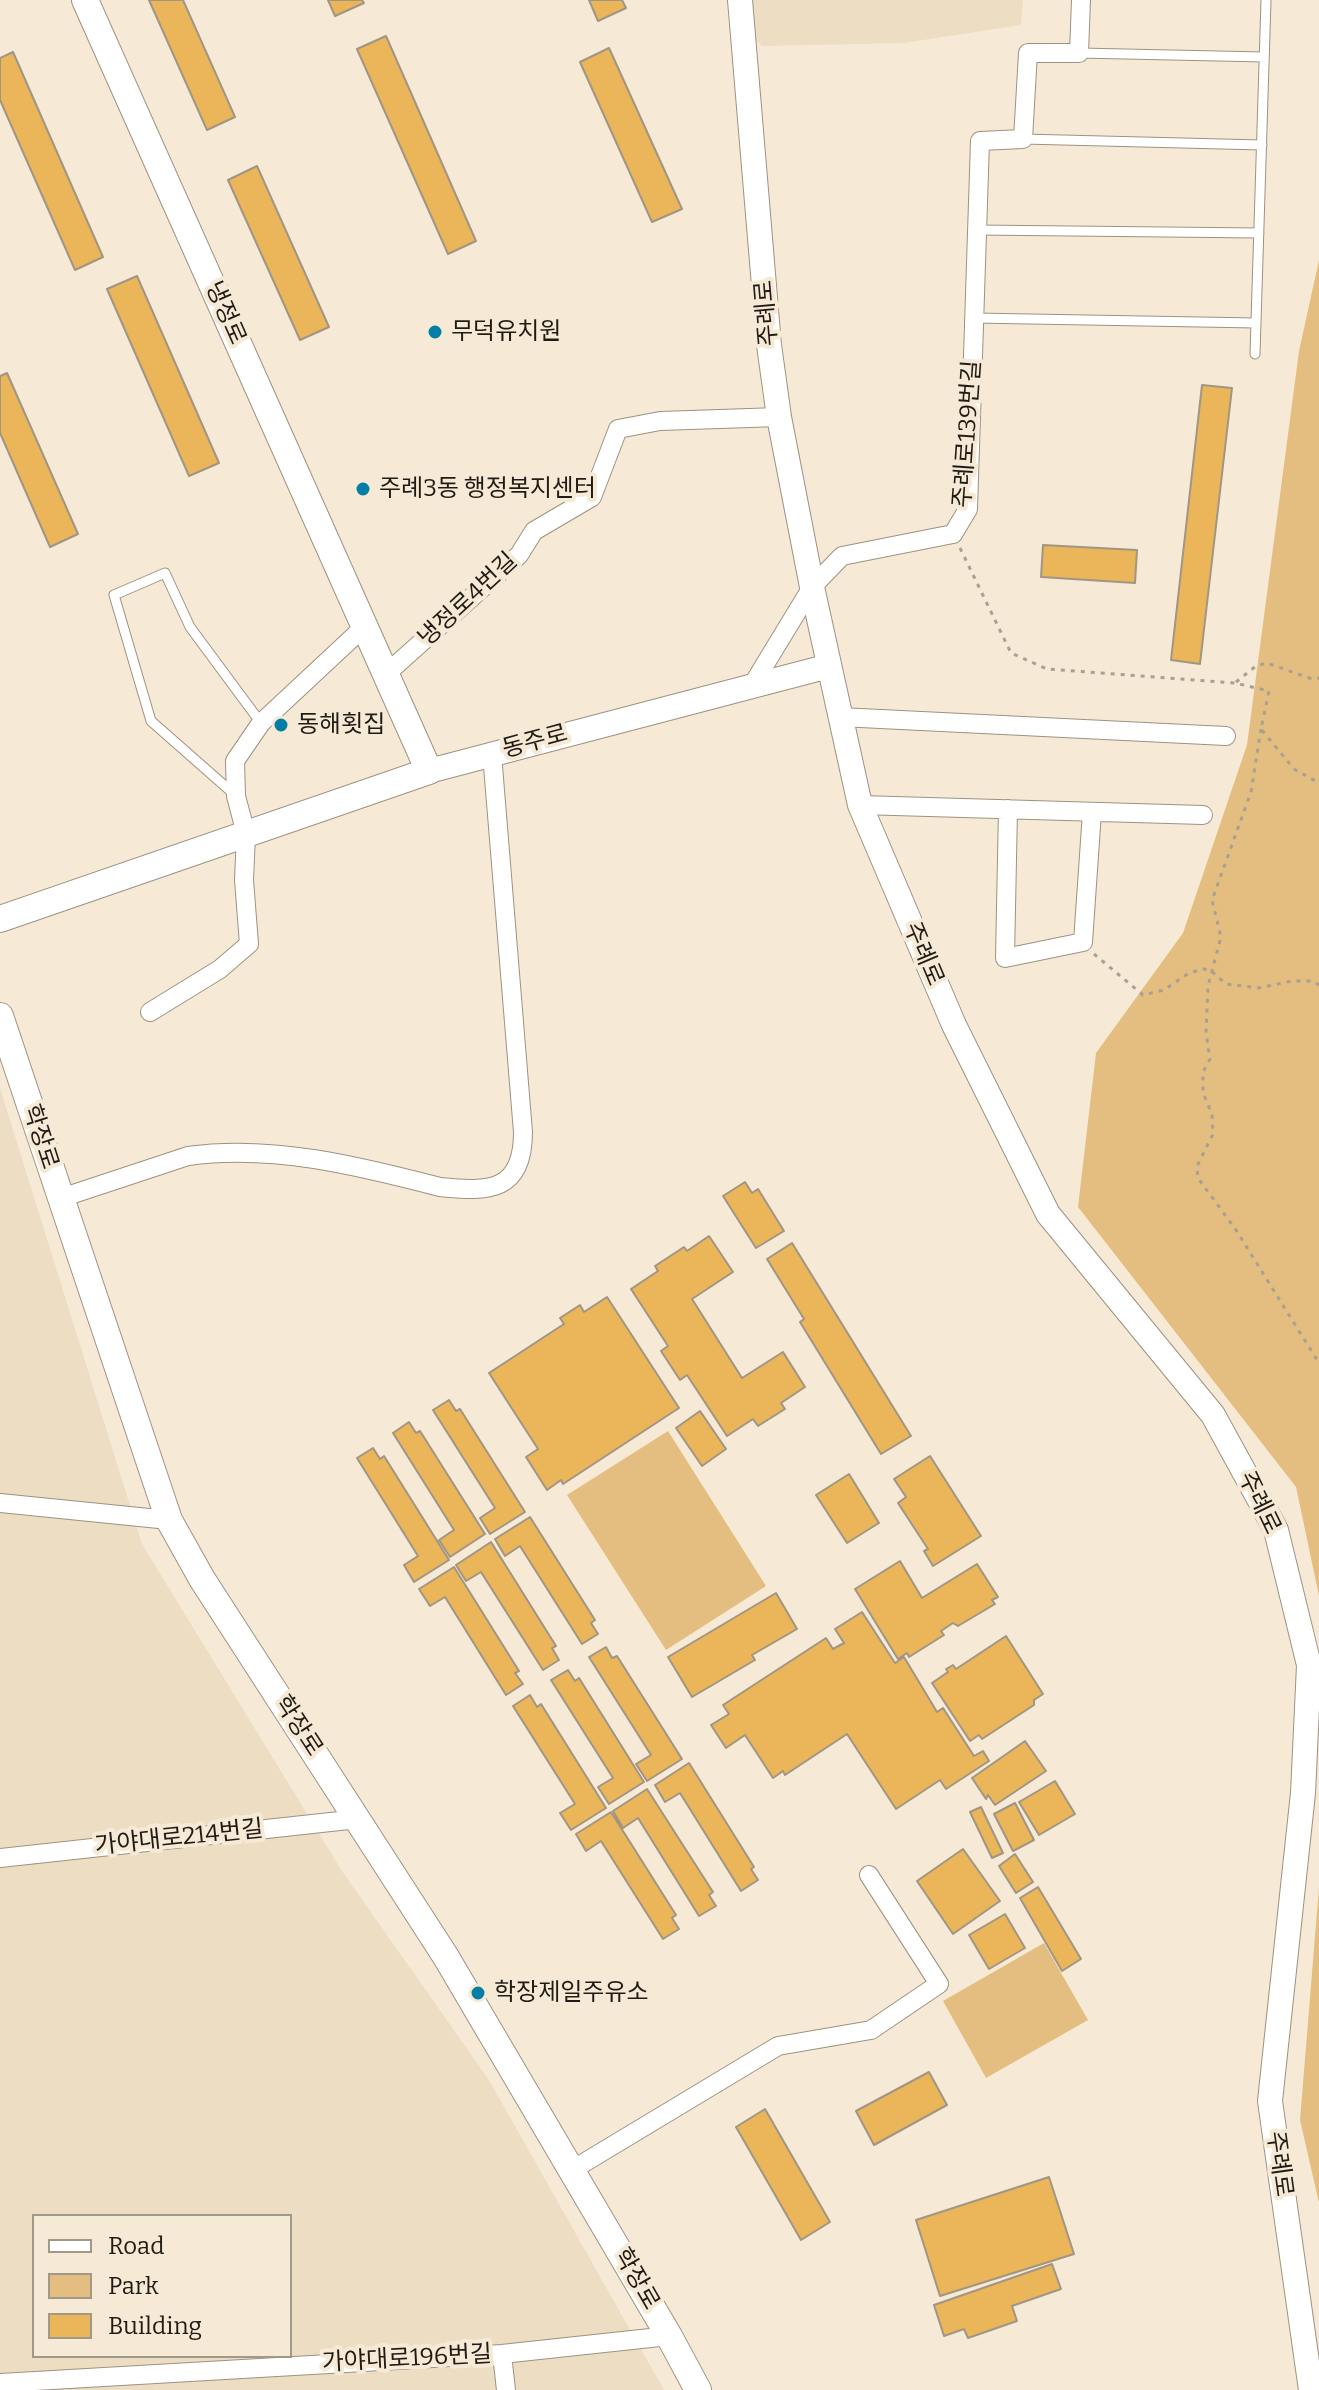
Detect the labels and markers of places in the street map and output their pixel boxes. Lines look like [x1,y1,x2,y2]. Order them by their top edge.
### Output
place label: 무덕유치원 [451,318,561,346]
marker: 무덕유치원 [426,323,444,341]
place label: 주례3동 행정복지센터 [379,475,596,503]
marker: 주례3동 행정복지센터 [354,480,372,498]
place label: 동해횟집 [297,711,385,739]
marker: 동해횟집 [272,716,290,734]
place label: 학장제일주유소 [494,1979,649,2007]
marker: 학장제일주유소 [469,1984,487,2002]

